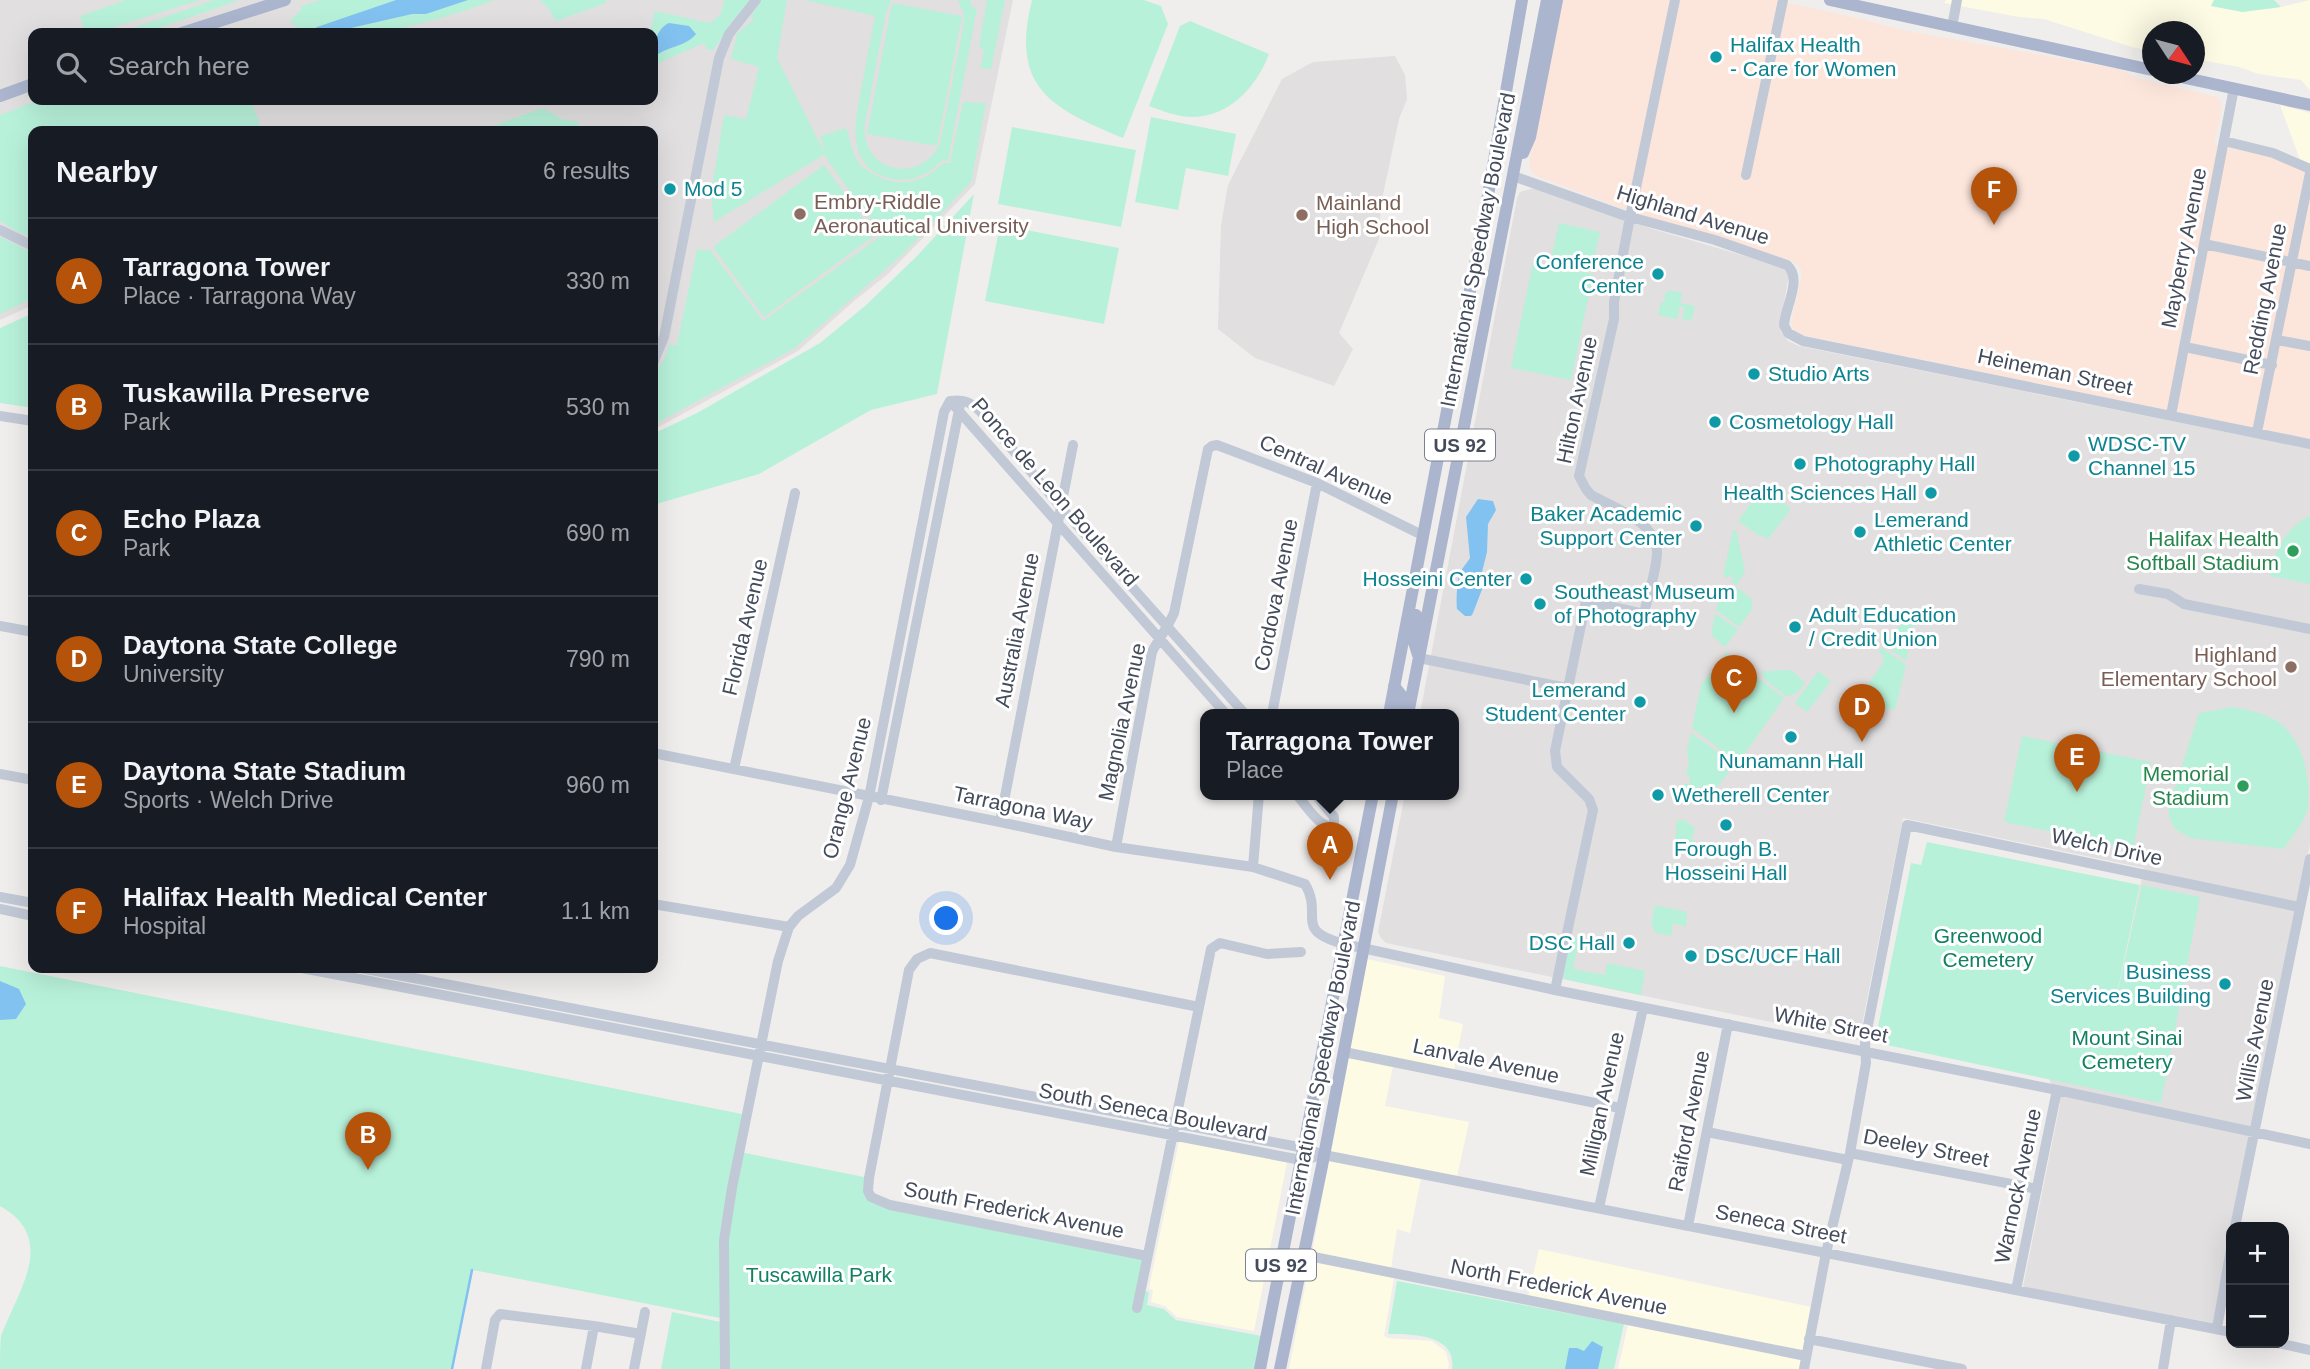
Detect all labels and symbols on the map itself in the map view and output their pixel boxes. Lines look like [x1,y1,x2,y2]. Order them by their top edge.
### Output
north arrow [2142,21,2205,84]
place label: Halifax Health - Care for Women [1730,33,1897,80]
marker: Halifax Health - Care for Women [1708,49,1724,65]
street label: International Speedway Boulevard [1436,91,1519,409]
street label: Mayberry Avenue [2157,166,2210,330]
pin: F [1971,167,2017,225]
place label: Mod 5 [684,177,742,200]
street label: Highland Avenue [1614,180,1772,249]
marker: Mod 5 [662,181,678,197]
place label: Embry-Riddle Aeronautical University [814,190,1029,237]
place label: Mainland High School [1316,191,1429,238]
marker: Embry-Riddle Aeronautical University [792,206,808,222]
marker: Mainland High School [1294,207,1310,223]
street label: Redding Avenue [2239,221,2290,377]
place label: Conference Center [1535,250,1644,297]
marker: Conference Center [1650,266,1666,282]
street label: Hilton Avenue [1552,334,1601,465]
street label: Heineman Street [1976,344,2135,399]
place label: Studio Arts [1768,362,1870,385]
marker: Studio Arts [1746,366,1762,382]
street label: Ponce de Leon Boulevard [967,393,1143,590]
place label: Cosmetology Hall [1729,410,1894,433]
marker: Cosmetology Hall [1707,414,1723,430]
street label: Central Avenue [1256,430,1396,509]
road number: US 92 [1425,430,1495,460]
place label: WDSC-TV Channel 15 [2088,432,2195,479]
marker: WDSC-TV Channel 15 [2066,448,2082,464]
place label: Photography Hall [1814,452,1975,475]
marker: Photography Hall [1792,456,1808,472]
place label: Health Sciences Hall [1723,481,1917,504]
marker: Health Sciences Hall [1923,485,1939,501]
place label: Baker Academic Support Center [1530,502,1682,549]
place label: Lemerand Athletic Center [1874,508,2012,555]
street label: Cordova Avenue [1249,517,1302,673]
marker: Baker Academic Support Center [1688,518,1704,534]
marker: Lemerand Athletic Center [1852,524,1868,540]
place label: Halifax Health Softball Stadium [2126,527,2279,574]
marker: Halifax Health Softball Stadium [2285,543,2301,559]
street label: Australia Avenue [990,551,1043,709]
street label: Florida Avenue [718,556,771,698]
place label: Hosseini Center [1363,567,1512,590]
marker: Hosseini Center [1518,571,1534,587]
place label: Southeast Museum of Photography [1554,580,1735,627]
marker: Southeast Museum of Photography [1532,596,1548,612]
place label: Adult Education / Credit Union [1809,603,1956,650]
marker: Adult Education / Credit Union [1787,619,1803,635]
street label: Magnolia Avenue [1094,641,1149,803]
place label: Highland Elementary School [2101,643,2277,690]
pin: C [1711,655,1757,713]
marker: Highland Elementary School [2283,659,2299,675]
place label: Lemerand Student Center [1485,678,1626,725]
pin: D [1839,684,1885,742]
marker: Lemerand Student Center [1632,694,1648,710]
street label: Orange Avenue [818,714,875,861]
marker: Nunamann Hall [1783,729,1799,745]
pin: E [2054,734,2100,792]
place label: Nunamann Hall [1719,749,1863,772]
place label: Memorial Stadium [2143,762,2229,809]
marker: Memorial Stadium [2235,778,2251,794]
street label: Tarragona Way [951,782,1095,834]
place label: Wetherell Center [1672,783,1829,806]
marker: Wetherell Center [1650,787,1666,803]
marker: Forough B. Hosseini Hall [1718,817,1734,833]
pin: A [1307,822,1353,880]
street label: Welch Drive [2050,824,2165,869]
place label: Forough B. Hosseini Hall [1665,837,1787,884]
street label: International Speedway Boulevard [1281,899,1364,1217]
your location [929,901,963,935]
park label: Greenwood Cemetery [1934,924,2042,971]
place label: DSC Hall [1529,931,1615,954]
marker: DSC Hall [1621,935,1637,951]
place label: DSC/UCF Hall [1705,944,1840,967]
marker: DSC/UCF Hall [1683,948,1699,964]
place label: Business Services Building [2050,960,2211,1007]
marker: Business Services Building [2217,976,2233,992]
street label: Willis Avenue [2231,977,2278,1103]
street label: White Street [1772,1002,1890,1047]
park label: Mount Sinai Cemetery [2072,1026,2182,1073]
street label: Milligan Avenue [1575,1030,1628,1178]
street label: Lanvale Avenue [1411,1034,1561,1087]
street label: Raiford Avenue [1664,1048,1713,1193]
street label: South Seneca Boulevard [1037,1078,1269,1145]
street label: Warnock Avenue [1990,1106,2045,1265]
pin: B [345,1112,391,1170]
street label: Deeley Street [1861,1124,1991,1171]
street label: South Frederick Avenue [902,1177,1126,1242]
street label: Seneca Street [1714,1200,1849,1248]
road number: US 92 [1246,1250,1316,1280]
street label: North Frederick Avenue [1449,1254,1669,1319]
park label: Tuscawilla Park [746,1263,893,1286]

